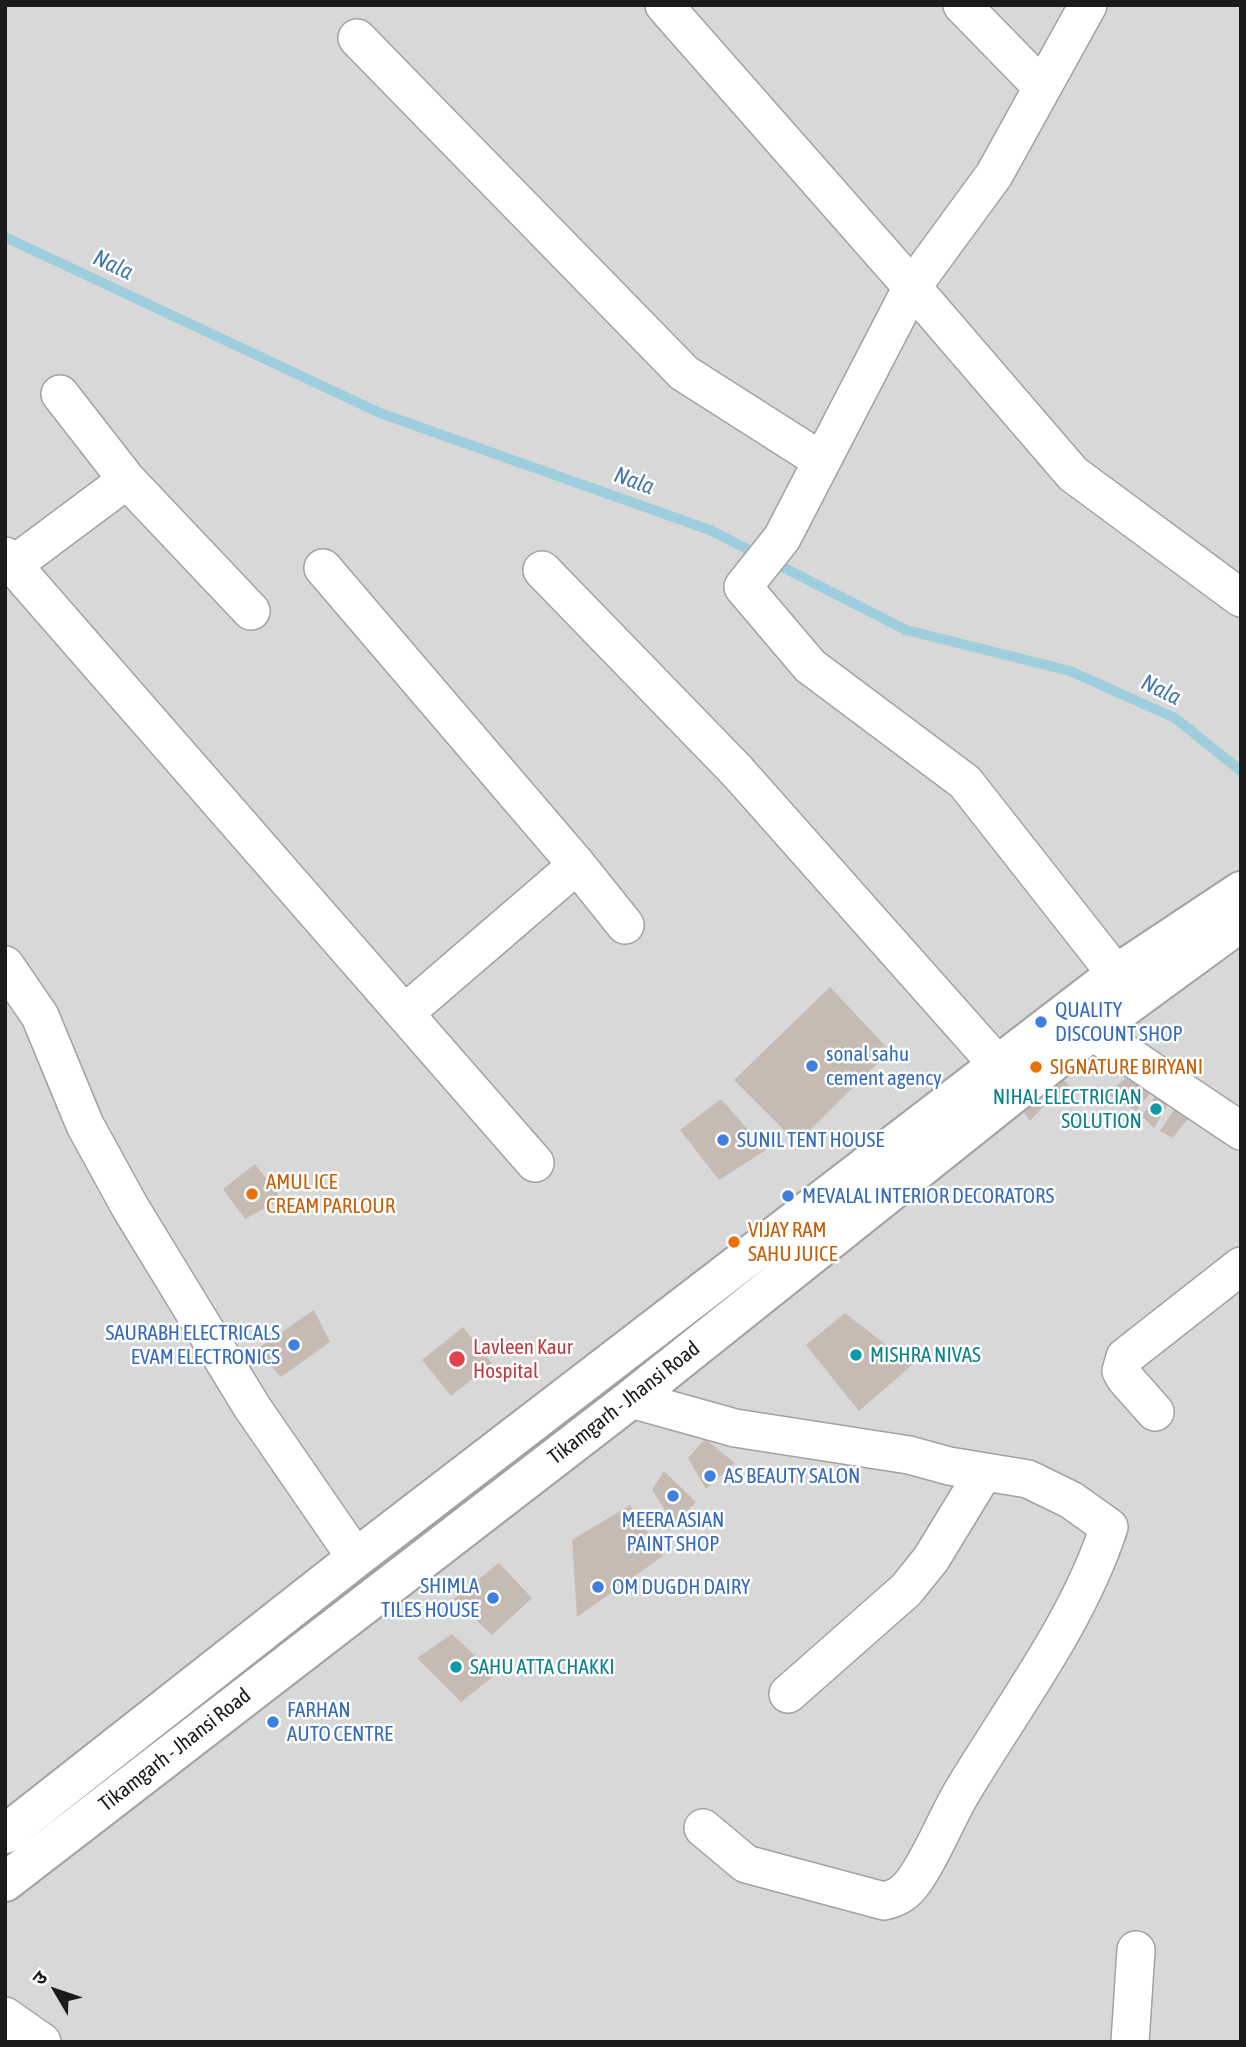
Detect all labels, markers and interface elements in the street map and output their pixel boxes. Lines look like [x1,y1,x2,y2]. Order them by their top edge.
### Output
water label: Nala [89,244,137,286]
water label: Nala [610,461,658,501]
water label: Nala [1137,669,1185,711]
place label: QUALITY DISCOUNT SHOP [1055,997,1183,1047]
marker: QUALITY DISCOUNT SHOP [1033,1014,1049,1030]
place label: sonal sahu cement agency [826,1041,942,1091]
place label: SIGNATURE BIRYANI [1050,1054,1203,1080]
marker: sonal sahu cement agency [804,1058,820,1074]
marker: SIGNATURE BIRYANI [1028,1059,1044,1075]
place label: NIHAL ELECTRICIAN SOLUTION [993,1084,1142,1134]
marker: NIHAL ELECTRICIAN SOLUTION [1148,1101,1164,1117]
place label: SUNIL TENT HOUSE [737,1127,884,1153]
marker: SUNIL TENT HOUSE [715,1132,731,1148]
place label: AMUL ICE CREAM PARLOUR [266,1169,395,1219]
place label: MEVALAL INTERIOR DECORATORS [802,1183,1054,1209]
marker: AMUL ICE CREAM PARLOUR [244,1186,260,1202]
marker: MEVALAL INTERIOR DECORATORS [780,1188,796,1204]
place label: VIJAY RAM SAHU JUICE [748,1217,837,1267]
marker: VIJAY RAM SAHU JUICE [726,1234,742,1250]
place label: SAURABH ELECTRICALS EVAM ELECTRONICS [105,1320,280,1370]
place label: Lavleen Kaur Hospital [473,1334,573,1384]
street label: Tikamgarh - Jhansi Road [543,1336,705,1470]
marker: SAURABH ELECTRICALS EVAM ELECTRONICS [286,1337,302,1353]
place label: MISHRA NIVAS [870,1342,981,1368]
marker: MISHRA NIVAS [848,1347,864,1363]
marker: Lavleen Kaur Hospital [447,1349,467,1369]
place label: AS BEAUTY SALON [724,1463,860,1489]
marker: AS BEAUTY SALON [702,1468,718,1484]
marker: MEERA ASIAN PAINT SHOP [665,1488,681,1504]
place label: MEERA ASIAN PAINT SHOP [622,1507,724,1557]
place label: SHIMLA TILES HOUSE [381,1573,479,1623]
place label: OM DUGDH DAIRY [612,1574,750,1600]
marker: OM DUGDH DAIRY [590,1579,606,1595]
marker: SHIMLA TILES HOUSE [485,1590,501,1606]
place label: SAHU ATTA CHAKKI [470,1654,615,1680]
marker: SAHU ATTA CHAKKI [448,1659,464,1675]
street label: Tikamgarh - Jhansi Road [94,1683,256,1817]
place label: FARHAN AUTO CENTRE [287,1697,393,1747]
marker: FARHAN AUTO CENTRE [265,1714,281,1730]
north arrow [21,1956,91,2026]
text: उ [28,1967,52,1989]

